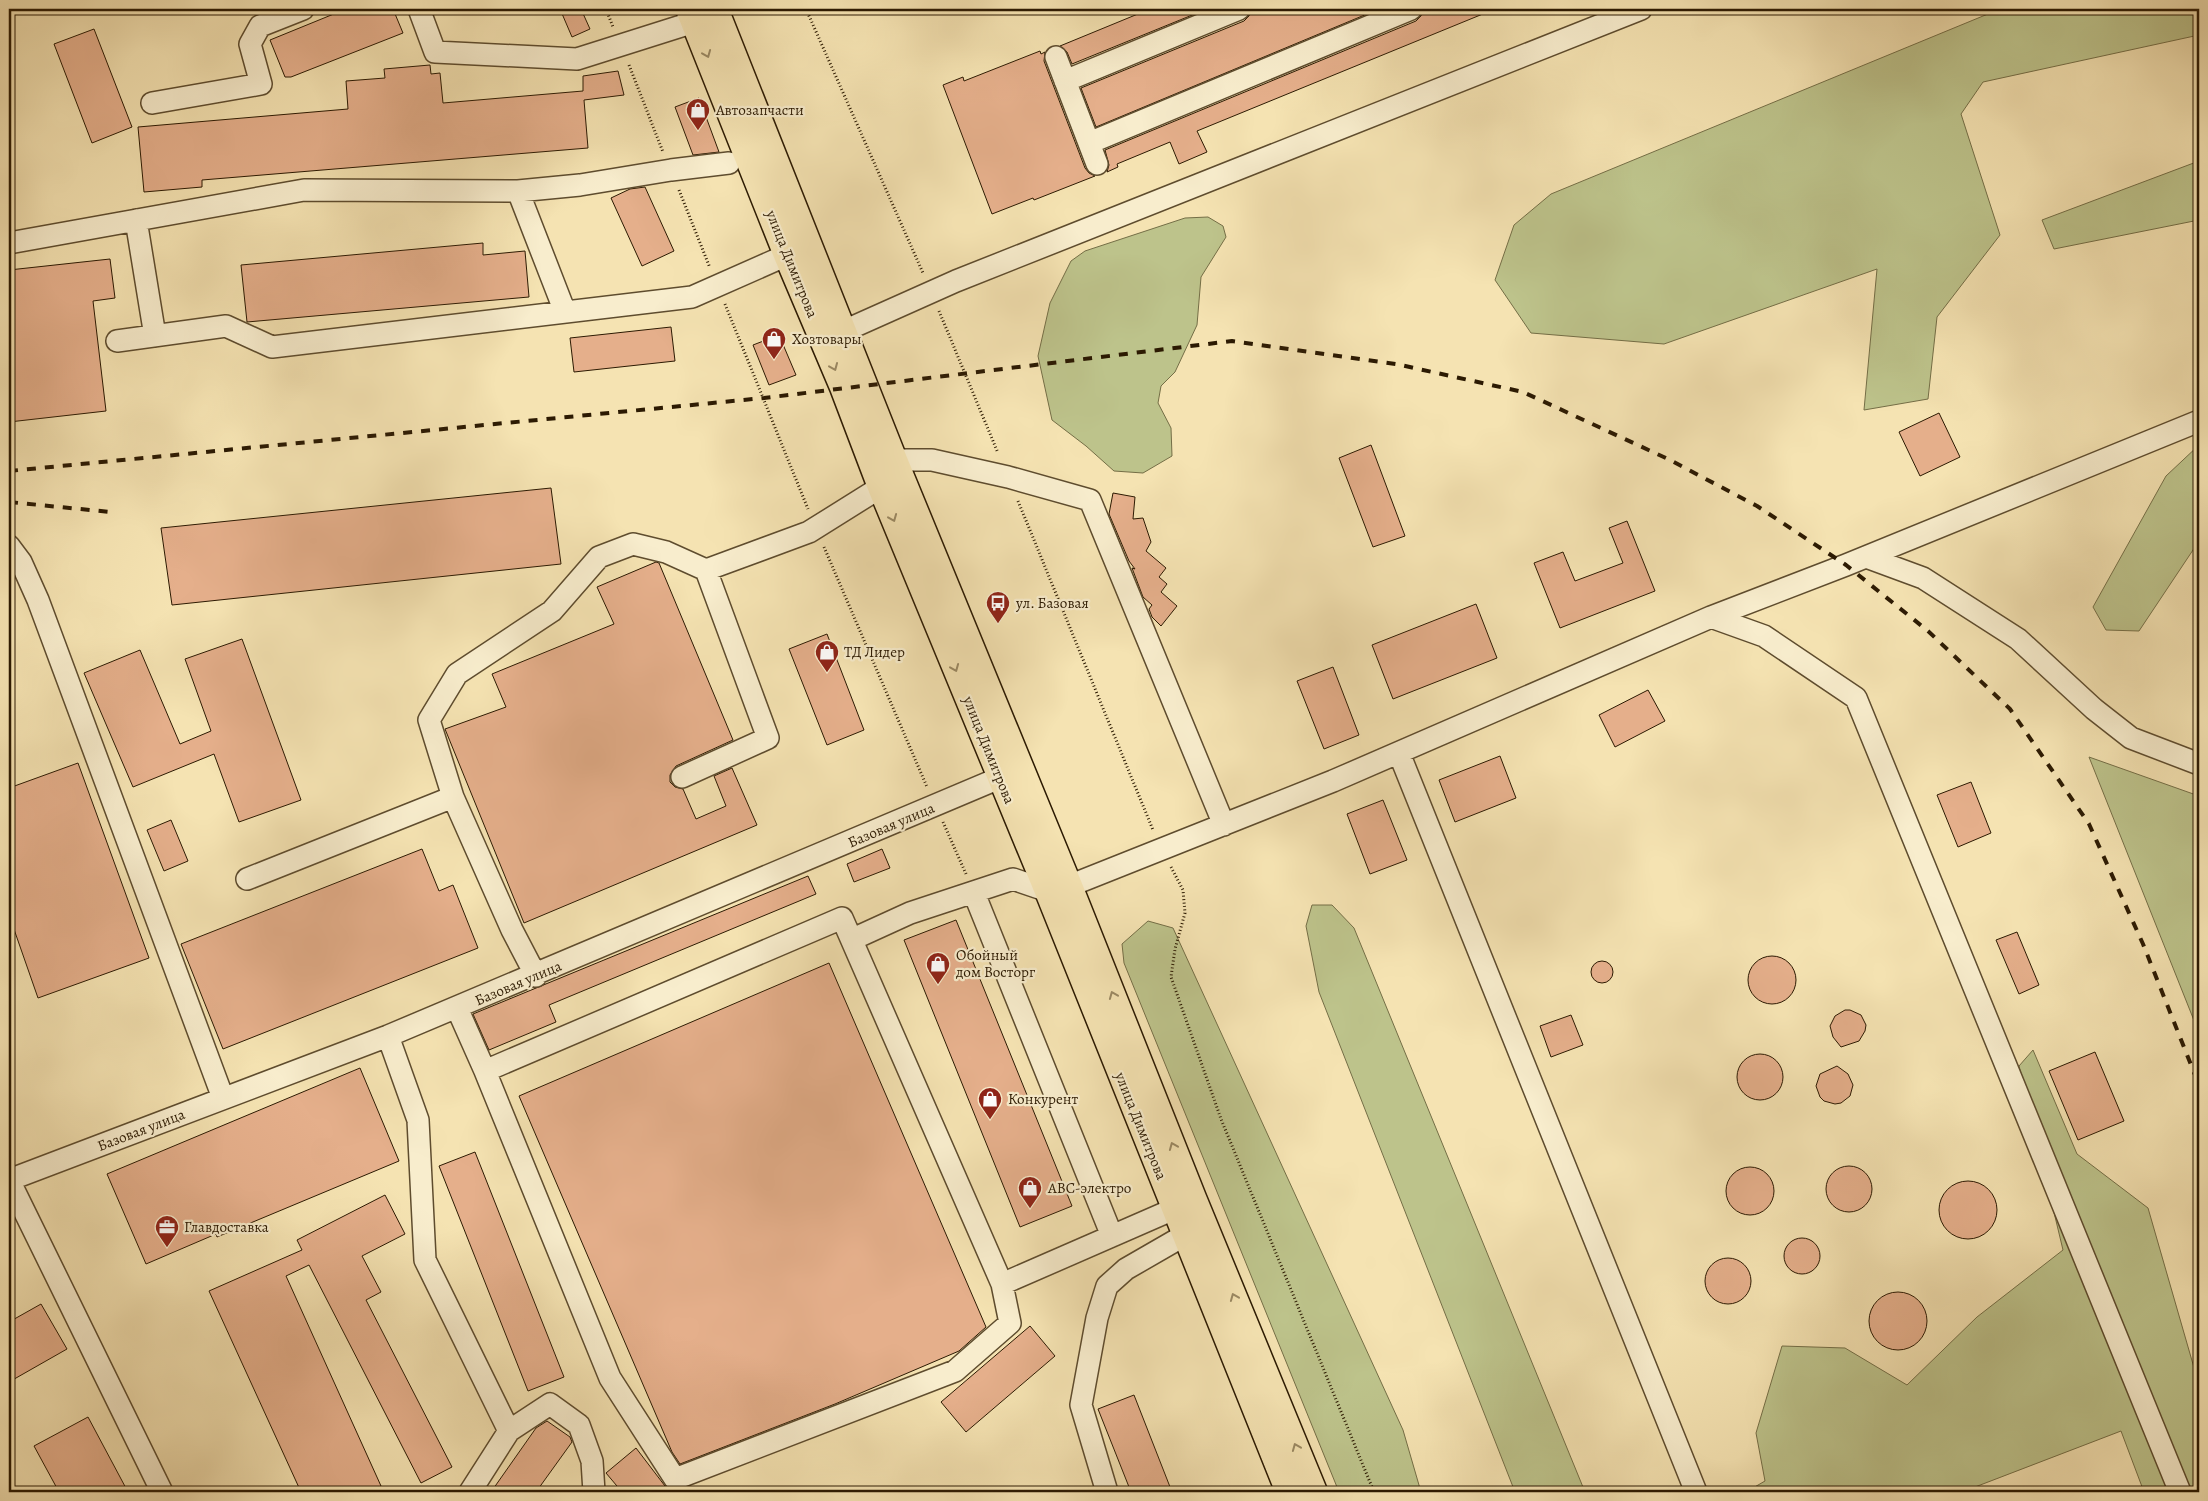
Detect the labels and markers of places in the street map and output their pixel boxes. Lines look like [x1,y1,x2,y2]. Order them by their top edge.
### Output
shop icon: Автозапчасти [685,97,711,131]
place label: Автозапчасти [715,100,804,120]
shop icon: Хозтовары [761,326,787,360]
place label: Хозтовары [792,329,862,349]
bus stop icon: ул. Базовая [985,590,1011,624]
place label: ул. Базовая [1015,593,1089,613]
shop icon: ТД Лидер [814,639,840,673]
place label: ТД Лидер [844,642,905,662]
place label: Обойный дом Восторг [955,945,1036,982]
shop icon: Обойный дом Восторг [925,951,951,985]
shop icon: Конкурент [977,1086,1003,1120]
place label: Конкурент [1008,1089,1078,1109]
shop icon: АВС-электро [1017,1175,1043,1209]
place label: АВС-электро [1047,1178,1131,1198]
office icon: Главдоставка [154,1214,180,1248]
place label: Главдоставка [184,1217,269,1237]

